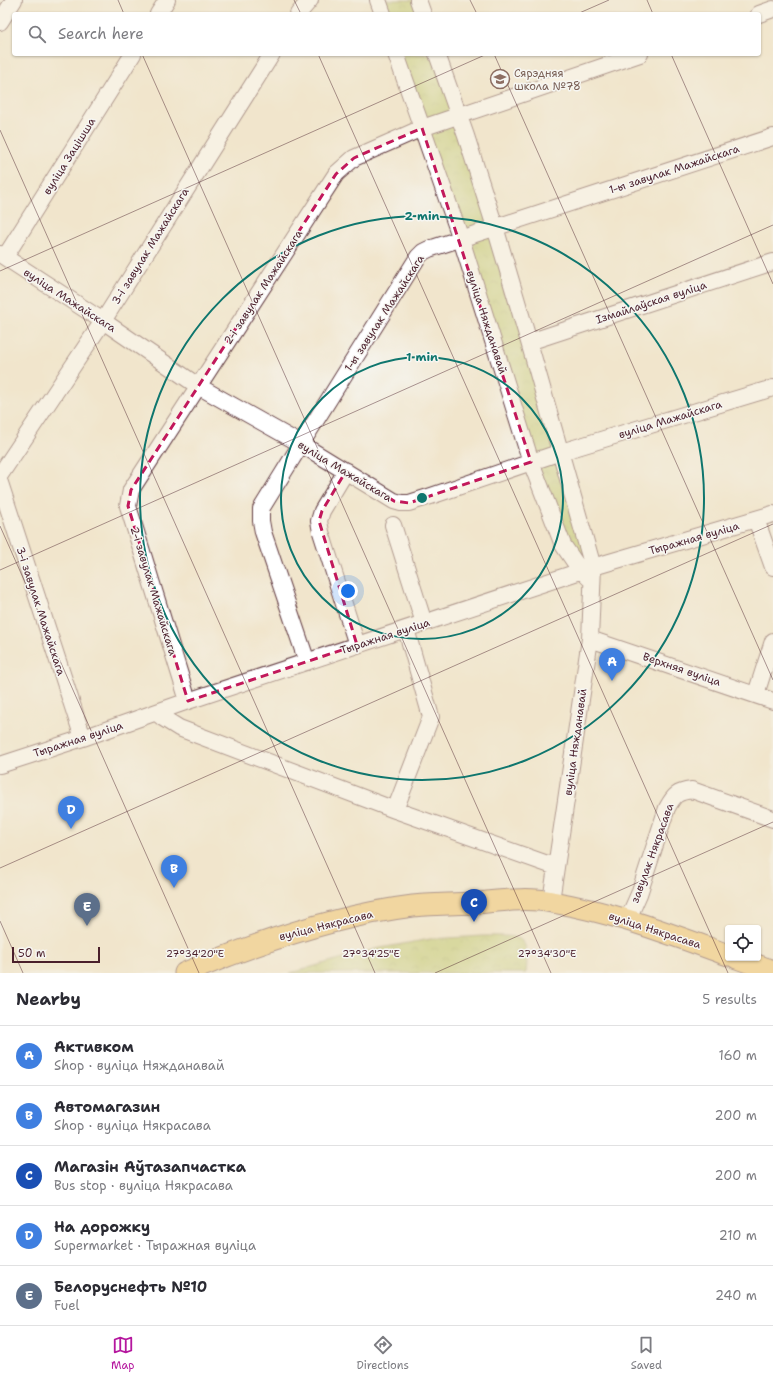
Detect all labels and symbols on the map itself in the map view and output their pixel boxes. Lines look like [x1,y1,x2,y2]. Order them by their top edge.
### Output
place label: Сярэдняя школа №78 [514,66,581,94]
school or university icon: Сярэдняя школа №78 [489,68,511,90]
street label: вуліца Зацішша [40,115,99,198]
street label: 1-ы завулак Мажайскага [607,141,741,198]
street label: 3-і завулак Мажайскага [108,185,193,307]
text: 2 min [405,208,440,224]
street label: 2-і завулак Мажайскага [221,227,306,348]
street label: 1-ы завулак Мажайскага [341,252,428,375]
street label: вуліца Мажайскага [21,265,119,336]
street label: вуліца Няжданавай [463,269,510,376]
street label: Ізмайлаўская вуліца [594,277,709,327]
text: 1 min [406,349,438,365]
street label: вуліца Мажайскага [617,397,724,442]
street label: вуліца Мажайскага [295,437,395,506]
centre of rings [415,491,429,505]
street label: Тыражная вуліца [647,518,741,559]
street label: 2-і завулак Мажайскага [127,525,180,658]
street label: 3-і завулак Мажайскага [13,545,69,678]
your location [338,581,358,601]
street label: Тыражная вуліца [338,615,432,658]
pin: A [599,648,625,681]
street label: Верхняя вуліца [641,649,723,690]
street label: вуліца Няжданавай [561,688,590,797]
street label: Тыражная вуліца [31,718,125,761]
pin: D [58,796,84,829]
street label: завулак Някрасава [627,801,678,905]
pin: B [161,855,187,888]
pin: C [461,889,487,922]
pin: E [74,893,100,926]
street label: вуліца Някрасава [278,907,375,944]
street label: вуліца Някрасава [607,908,703,953]
scale bar [12,945,100,964]
text: 27°34'20"E [166,947,224,960]
text: 27°34'25"E [342,947,400,960]
text: 27°34'30"E [518,947,576,960]

